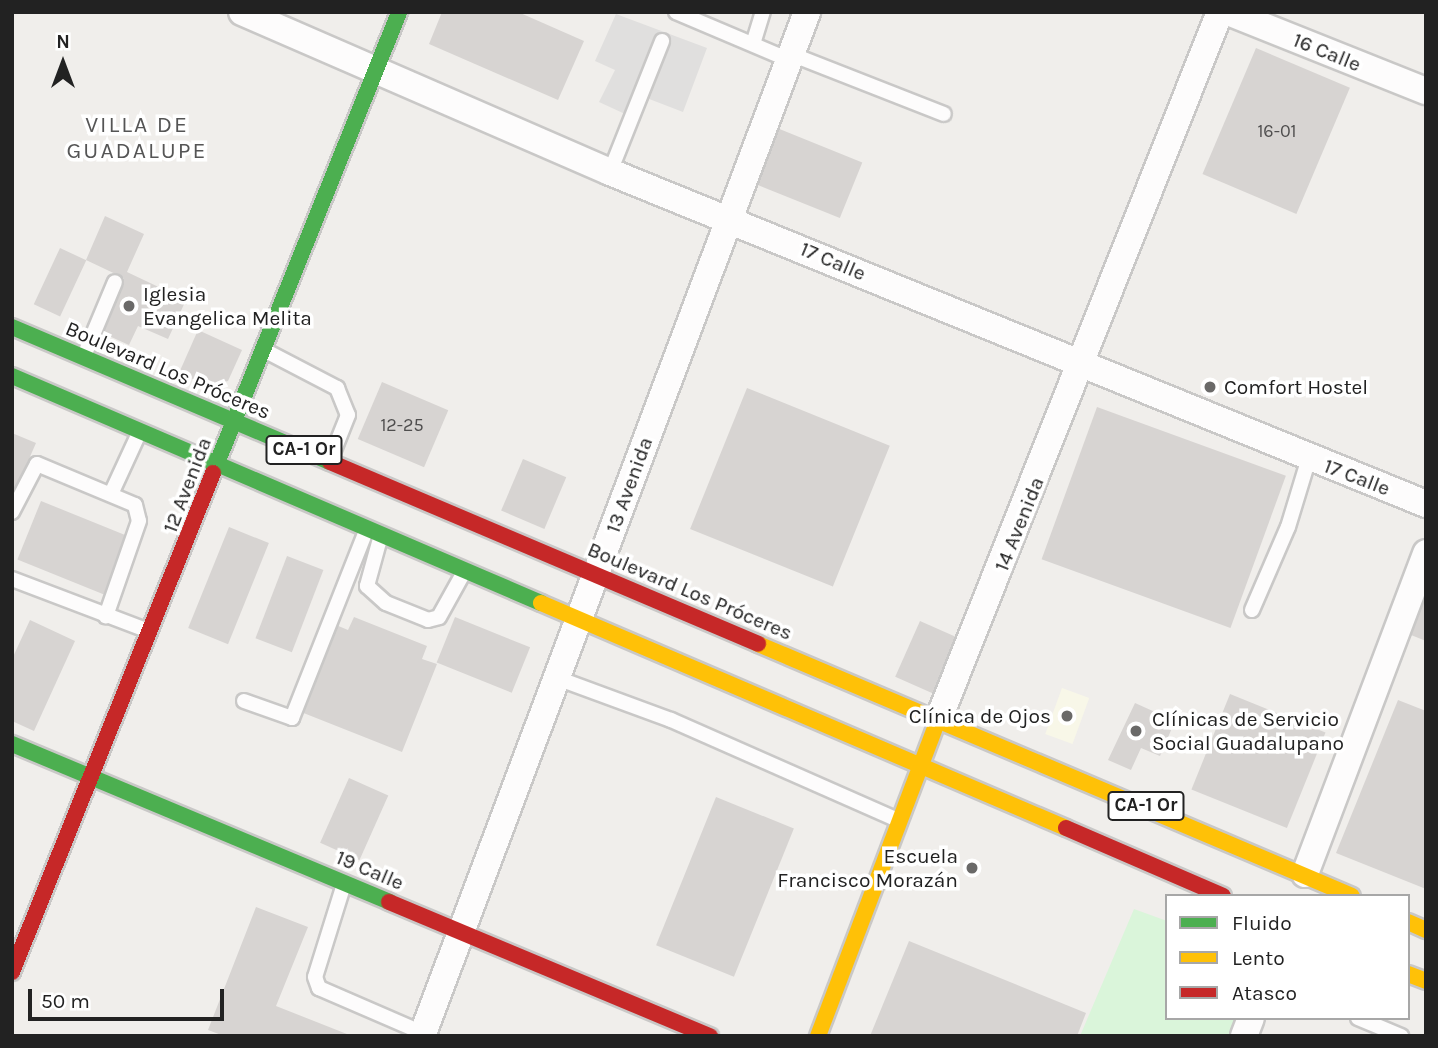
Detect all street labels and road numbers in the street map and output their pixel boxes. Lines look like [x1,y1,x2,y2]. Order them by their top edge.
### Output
street label: 16 Calle [1289,27,1365,77]
street label: 17 Calle [796,236,870,286]
street label: Boulevard Los Próceres [62,315,274,425]
street label: 12 Avenida [157,434,217,536]
street label: 13 Avenida [600,434,658,536]
road number: CA-1 Or [264,435,344,466]
street label: 17 Calle [1320,453,1394,501]
street label: 14 Avenida [989,473,1049,575]
street label: Boulevard Los Próceres [584,536,796,646]
road number: CA-1 Or [1106,790,1186,821]
street label: 19 Calle [332,845,408,895]

